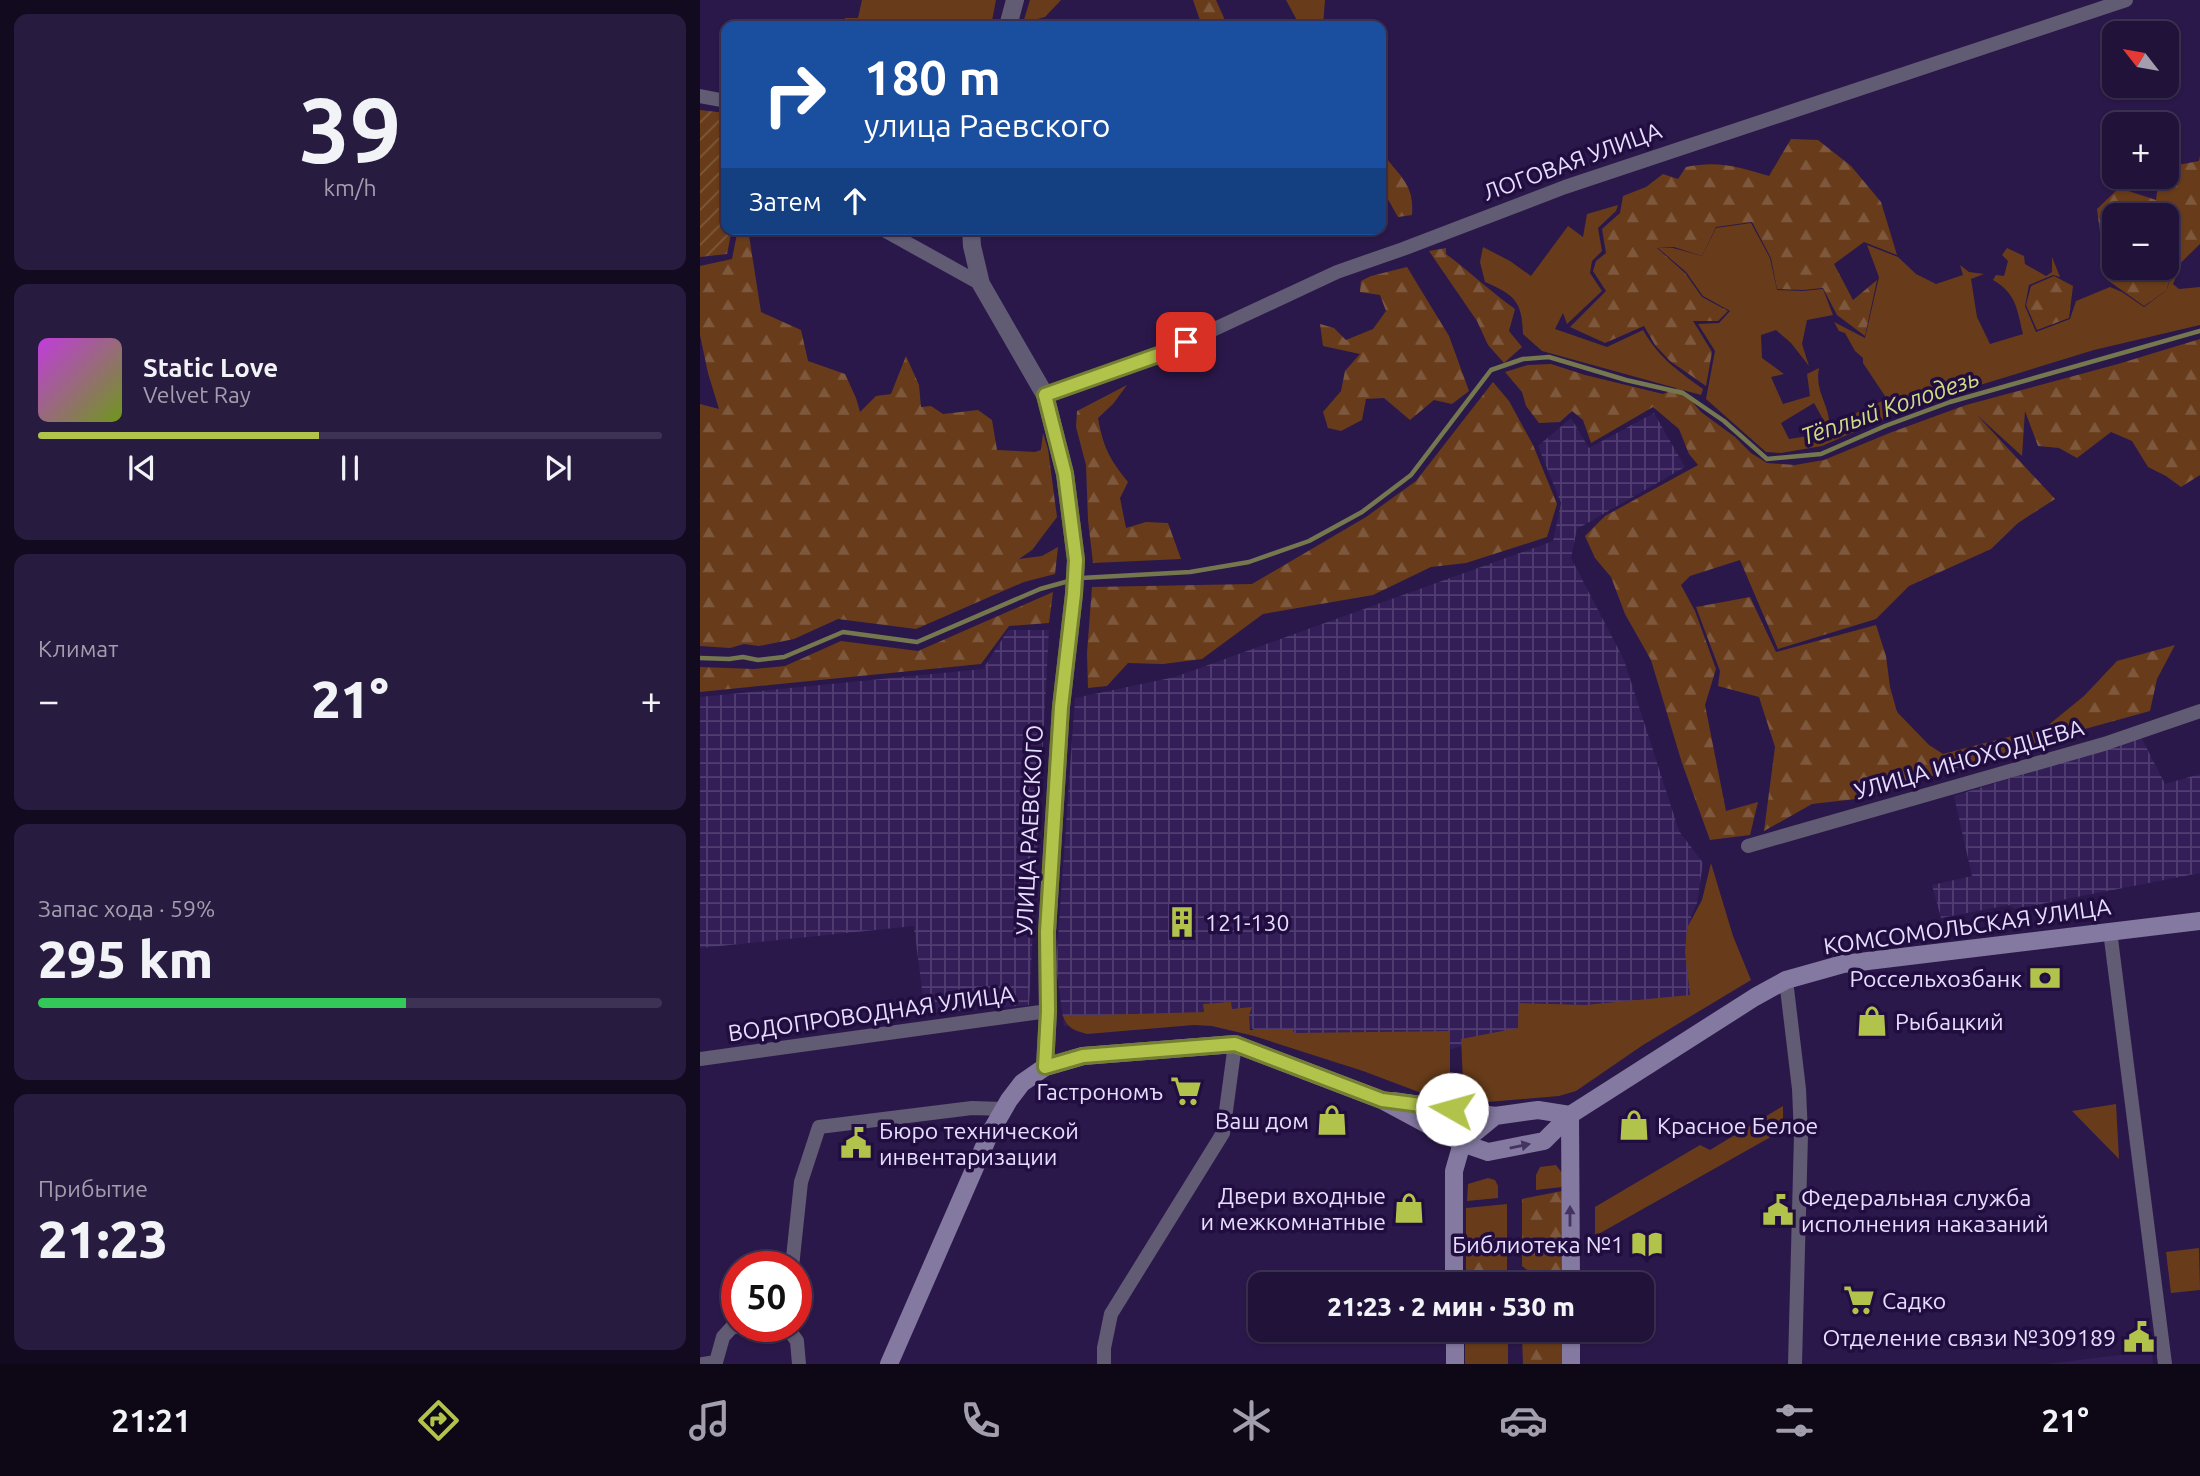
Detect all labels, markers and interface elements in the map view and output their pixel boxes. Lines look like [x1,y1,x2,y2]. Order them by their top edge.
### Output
north arrow [2102,21,2179,98]
map controls [2102,21,2179,280]
icon: right [749,49,840,140]
text: 180 m [864,49,1001,104]
text: 39 [299,78,401,180]
text: улица Раевского [864,107,1111,143]
button: + [2102,112,2179,189]
street label: ЛОГОВАЯ УЛИЦА [1479,117,1665,205]
text: km/h [323,175,377,200]
icon: ahead [836,182,874,220]
text: Затем [749,187,822,216]
button: − [2102,203,2179,280]
pin [1156,312,1216,372]
icon: arrive [1167,323,1205,361]
text: Static Love [143,353,278,382]
water label: Тёплый Колодезь [1797,364,1983,450]
text: Velvet Ray [143,382,251,407]
icon: previous [123,449,161,487]
icon: pause [331,449,369,487]
icon: next [539,449,577,487]
text: Климат [38,636,118,661]
text: 21° [311,670,389,728]
text: − [38,679,59,721]
text: + [641,679,662,721]
street label: УЛИЦА ИНОХОДЦЕВА [1852,714,2087,804]
street label: УЛИЦА РАЕВСКОГО [1011,724,1047,936]
street label: КОМСОМОЛЬСКАЯ УЛИЦА [1822,893,2112,959]
text: Запас хода · 59% [38,896,215,921]
building icon: 121-130 [1165,905,1199,939]
place label: 121-130 [1205,910,1289,935]
text: 295 km [38,930,213,988]
bank icon: Россельхозбанк [2028,961,2062,995]
place label: Россельхозбанк [1849,966,2022,991]
street label: ВОДОПРОВОДНАЯ УЛИЦА [726,981,1016,1045]
shop icon: Рыбацкий [1855,1004,1889,1038]
place label: Рыбацкий [1895,1009,2004,1034]
position arrow [1415,1072,1489,1146]
supermarket icon: Гастрономъ [1169,1074,1203,1108]
place label: Гастрономъ [1037,1079,1163,1104]
shop icon: Ваш дом [1315,1103,1349,1137]
place label: Ваш дом [1215,1108,1309,1133]
shop icon: Красное Белое [1617,1108,1651,1142]
place label: Красное Белое [1657,1113,1818,1138]
place label: Бюро технической инвентаризации [879,1118,1079,1169]
public building icon: Бюро технической инвентаризации [839,1126,873,1160]
one-way arrow [1509,1140,1531,1151]
text: Прибытие [38,1176,148,1201]
place label: Двери входные и межкомнатные [1200,1183,1386,1234]
place label: Федеральная служба исполнения наказаний [1801,1185,2049,1236]
shop icon: Двери входные и межкомнатные [1392,1191,1426,1225]
public building icon: Федеральная служба исполнения наказаний [1761,1193,1795,1227]
one-way arrow [1564,1205,1576,1227]
text: 21:23 [38,1210,168,1268]
library icon: Библиотека №1 [1630,1227,1664,1261]
place label: Библиотека №1 [1452,1232,1624,1257]
speed limit sign: 50 [721,1251,812,1342]
supermarket icon: Садко [1842,1283,1876,1317]
place label: Садко [1882,1288,1946,1313]
text: 21:23 · 2 мин · 530 m [1327,1292,1575,1321]
public building icon: Отделение связи №309189 [2122,1320,2156,1354]
place label: Отделение связи №309189 [1822,1325,2116,1350]
icon: directions [414,1396,463,1445]
icon: music [685,1396,734,1445]
icon: phone [956,1396,1005,1445]
icon: climate [1227,1396,1276,1445]
icon: car [1499,1396,1548,1445]
icon: filters [1770,1396,1819,1445]
text: 21:21 [111,1402,191,1438]
text: 21° [2041,1402,2089,1438]

